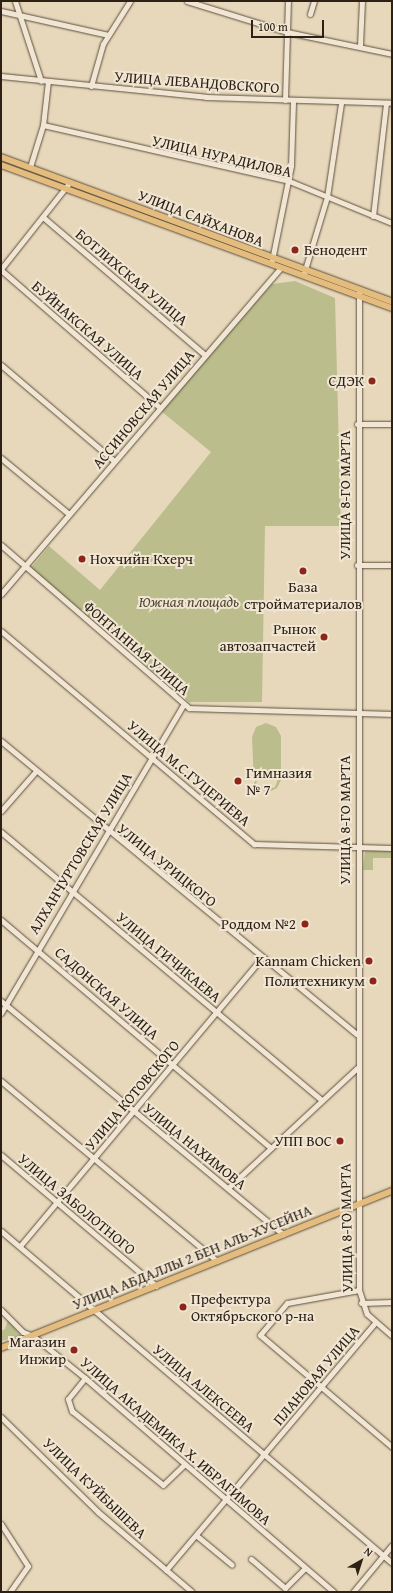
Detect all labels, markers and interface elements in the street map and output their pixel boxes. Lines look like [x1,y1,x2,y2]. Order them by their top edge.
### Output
scale bar [253,12,326,38]
text: 100 m [258,18,288,35]
street label: УЛИЦА ЛЕВАНДОВСКОГО [114,67,280,97]
street label: УЛИЦА НУРАДИЛОВА [150,131,294,181]
street label: УЛИЦА САЙХАНОВА [136,186,266,250]
street label: БОТЛИХСКАЯ УЛИЦА [72,225,192,329]
place label: Бенодент [304,241,367,259]
marker: Бенодент [289,244,301,256]
street label: БУЙНАКСКАЯ УЛИЦА [28,277,148,383]
street label: АССИНОВСКАЯ УЛИЦА [88,346,198,472]
place label: СДЭК [328,372,364,390]
marker: СДЭК [367,376,377,386]
street label: УЛИЦА 8-ГО МАРТА [336,430,354,560]
place label: Нохчийн Кхерч [90,550,193,568]
marker: Нохчийн Кхерч [77,554,87,564]
marker: База стройматериалов [298,566,308,576]
place label: База стройматериалов [244,577,362,612]
park label: Южная площадь [139,593,239,611]
street label: ФОНТАННАЯ УЛИЦА [80,597,194,699]
place label: Рынок автозапчастей [220,619,316,654]
marker: Рынок автозапчастей [319,632,329,642]
street label: УЛИЦА М.С.ГУЦЕРИЕВА [124,716,254,830]
street label: УЛИЦА 8-ГО МАРТА [336,755,354,885]
place label: Гимназия № 7 [246,763,312,798]
street label: АЛХАНЧУРТОВСКАЯ УЛИЦА [25,769,135,937]
marker: Гимназия № 7 [233,776,243,786]
street label: УЛИЦА УРИЦКОГО [114,819,220,911]
street label: УЛИЦА ГИЧИКАЕВА [113,908,225,1006]
place label: Роддом №2 [221,915,296,933]
marker: Роддом №2 [299,918,311,930]
street label: САДОНСКАЯ УЛИЦА [51,943,163,1043]
place label: Kannam Chicken [256,952,361,970]
marker: Kannam Chicken [364,956,374,966]
place label: Политехникум [265,972,365,990]
marker: Политехникум [368,976,378,986]
street label: УЛИЦА КОТОВСКОГО [81,1036,183,1154]
street label: УЛИЦА НАХИМОВА [140,1099,250,1193]
place label: УПП ВОС [274,1132,332,1150]
marker: УПП ВОС [335,1136,345,1146]
street label: УЛИЦА ЗАБОЛОТНОГО [15,1150,139,1258]
street label: УЛИЦА 8-ГО МАРТА [336,1163,356,1293]
street label: УЛИЦА АБДАЛЛЫ 2 БЕН АЛЬ-ХУСЕЙНА [70,1201,314,1313]
place label: Префектура Октябрьского р-на [191,1289,314,1324]
marker: Префектура Октябрьского р-на [178,1302,188,1312]
street label: ПЛАНОВАЯ УЛИЦА [269,1321,363,1429]
place label: Магазин Инжир [9,1332,66,1367]
street label: УЛИЦА АЛЕКСЕЕВА [149,1340,259,1436]
marker: Магазин Инжир [69,1345,79,1355]
street label: УЛИЦА АКАДЕМИКА Х. ИБРАГИМОВА [77,1353,275,1529]
street label: УЛИЦА КУЙБЫШЕВА [39,1434,151,1542]
north arrow [341,1541,381,1581]
text: N [361,1543,376,1560]

